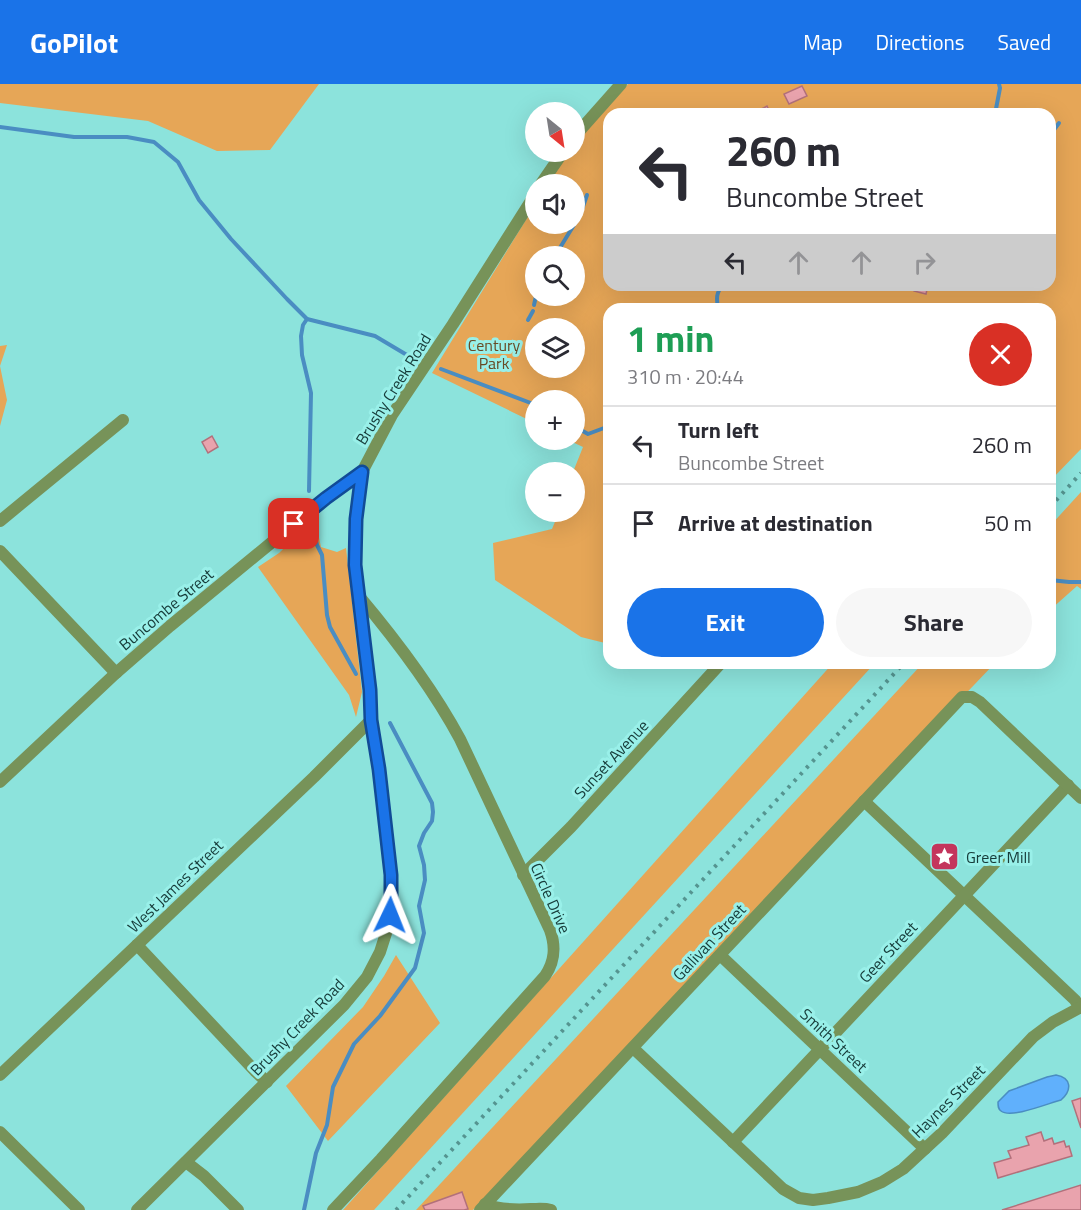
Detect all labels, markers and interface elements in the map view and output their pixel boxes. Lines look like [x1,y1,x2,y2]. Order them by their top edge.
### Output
text: GoPilot [30,21,118,64]
text: Map [803,26,843,58]
text: Directions [876,26,965,58]
text: Saved [998,26,1051,58]
north arrow [525,102,585,162]
map controls [525,102,585,522]
text: 260 m [726,118,841,182]
icon: left [627,132,705,210]
button: sound [525,174,585,234]
text: Buncombe Street [726,176,923,217]
button: search [525,246,585,306]
icon: left [719,246,752,279]
icon: ahead [782,246,815,279]
icon: ahead [845,246,878,279]
icon: right [908,246,941,279]
text: 1 min [627,311,714,366]
button: layers [525,318,585,378]
button: close [969,323,1032,386]
street label: Brushy Creek Road [349,329,437,449]
park label: Century Park [468,333,521,375]
text: 310 m · 20:44 [627,361,744,392]
button: + [525,390,585,450]
text: Turn left [678,413,759,447]
text: 260 m [972,428,1032,462]
icon: left [627,429,660,462]
text: Buncombe Street [678,447,824,478]
button: − [525,462,585,522]
pin [268,498,319,549]
text: Arrive at destination [678,506,873,540]
text: 50 m [984,506,1032,540]
icon: arrive [277,507,310,540]
icon: arrive [627,507,660,540]
street label: Buncombe Street [114,562,219,656]
button: Exit [627,588,824,657]
button: Share [836,588,1032,657]
street label: Sunset Avenue [568,714,654,804]
street label: West James Street [122,834,229,938]
place icon: Greer Mill [929,841,961,873]
place label: Greer Mill [966,845,1031,869]
street label: Circle Drive [525,859,577,937]
position arrow [358,883,422,947]
street label: Gallivan Street [667,898,751,986]
street label: Geer Street [853,916,923,988]
street label: Brushy Creek Road [244,973,350,1081]
street label: Smith Street [795,1002,873,1078]
street label: Haynes Street [906,1059,990,1143]

